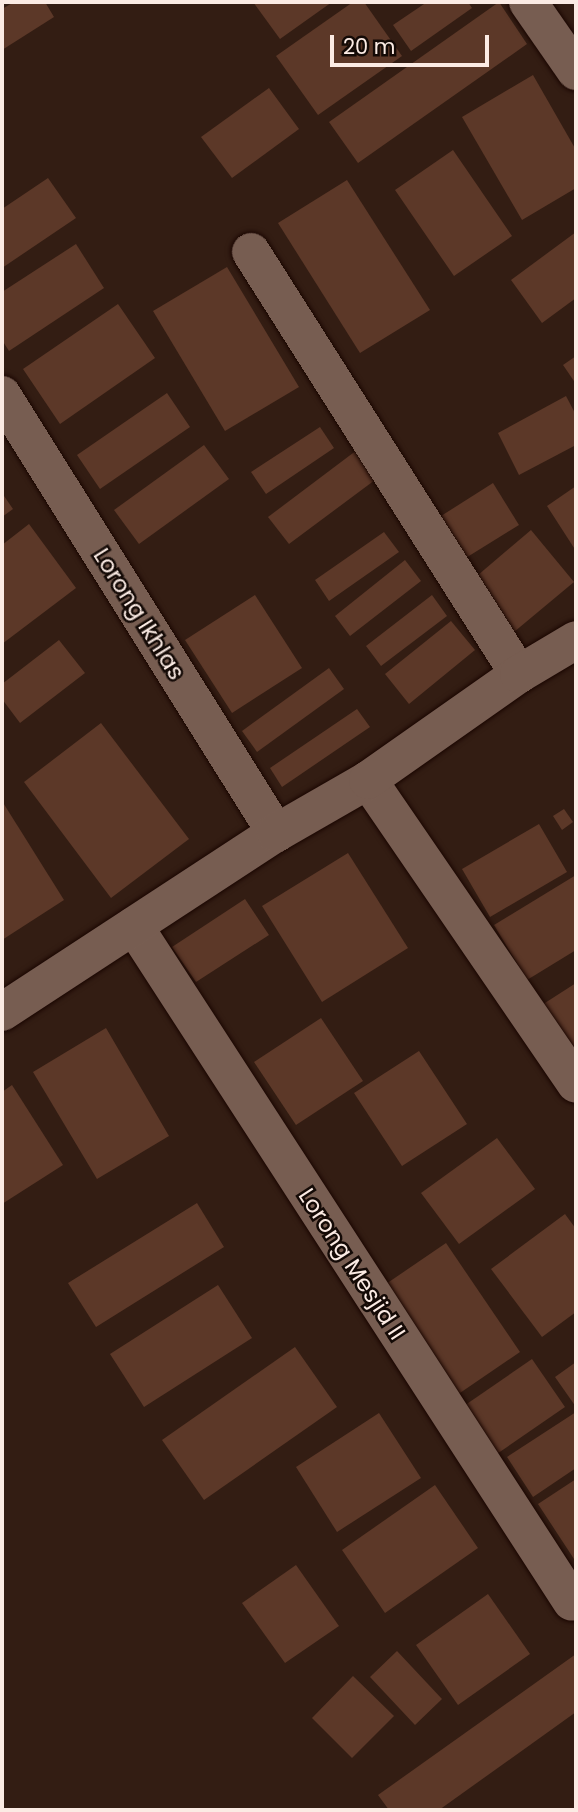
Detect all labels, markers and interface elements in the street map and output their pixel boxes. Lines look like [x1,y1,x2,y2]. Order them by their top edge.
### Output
scale bar [333,21,492,65]
text: 20 m [343,32,396,61]
street label: Lorong Ikhlas [88,543,190,685]
street label: Lorong Mesjid II [293,1183,411,1345]

